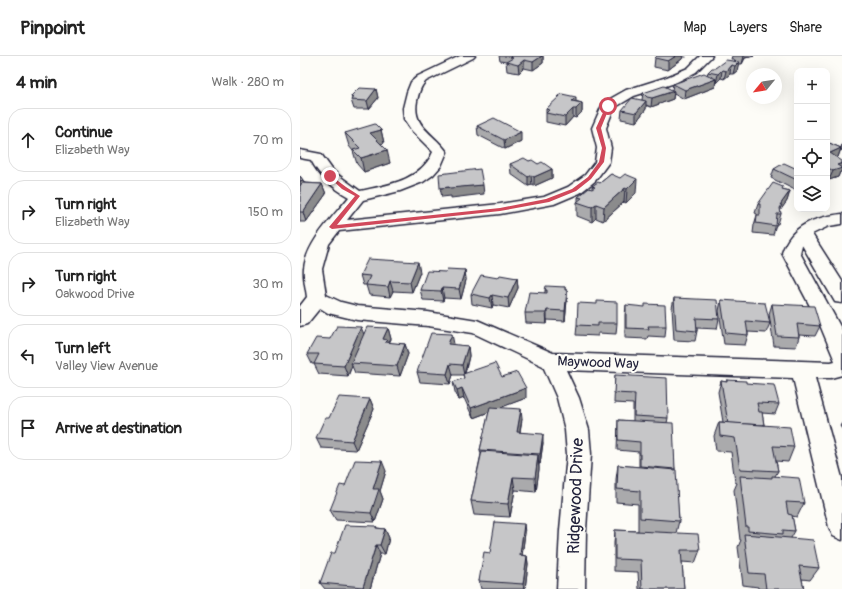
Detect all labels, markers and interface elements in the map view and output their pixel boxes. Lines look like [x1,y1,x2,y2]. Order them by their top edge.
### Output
text: Pinpoint [20,16,85,40]
text: Map [684,19,707,36]
text: Layers [729,19,767,36]
text: Share [789,19,822,36]
north arrow [746,68,782,104]
map controls [794,68,830,212]
button: + [794,68,830,104]
text: 4 min [16,72,57,93]
text: Walk · 280 m [211,74,284,90]
route start [599,97,617,115]
button: − [794,104,830,140]
text: Continue [55,123,113,142]
icon: ahead [17,129,39,151]
text: 70 m [253,132,283,148]
button: locate [794,140,830,176]
text: Elizabeth Way [55,142,130,158]
route end [321,167,339,185]
button: layers [794,176,830,212]
text: Turn right [55,195,116,214]
icon: right [17,201,39,223]
text: 150 m [248,204,283,220]
text: Elizabeth Way [55,214,130,230]
text: Turn right [55,267,116,286]
icon: right [17,273,39,295]
text: 30 m [253,276,283,292]
text: Oakwood Drive [55,286,134,302]
text: Turn left [55,339,111,358]
icon: left [17,345,39,367]
text: 30 m [253,348,283,364]
street label: Maywood Way [557,353,639,372]
text: Valley View Avenue [55,358,158,374]
icon: arrive [17,417,39,439]
text: Arrive at destination [55,419,182,438]
street label: Ridgewood Drive [563,437,588,554]

